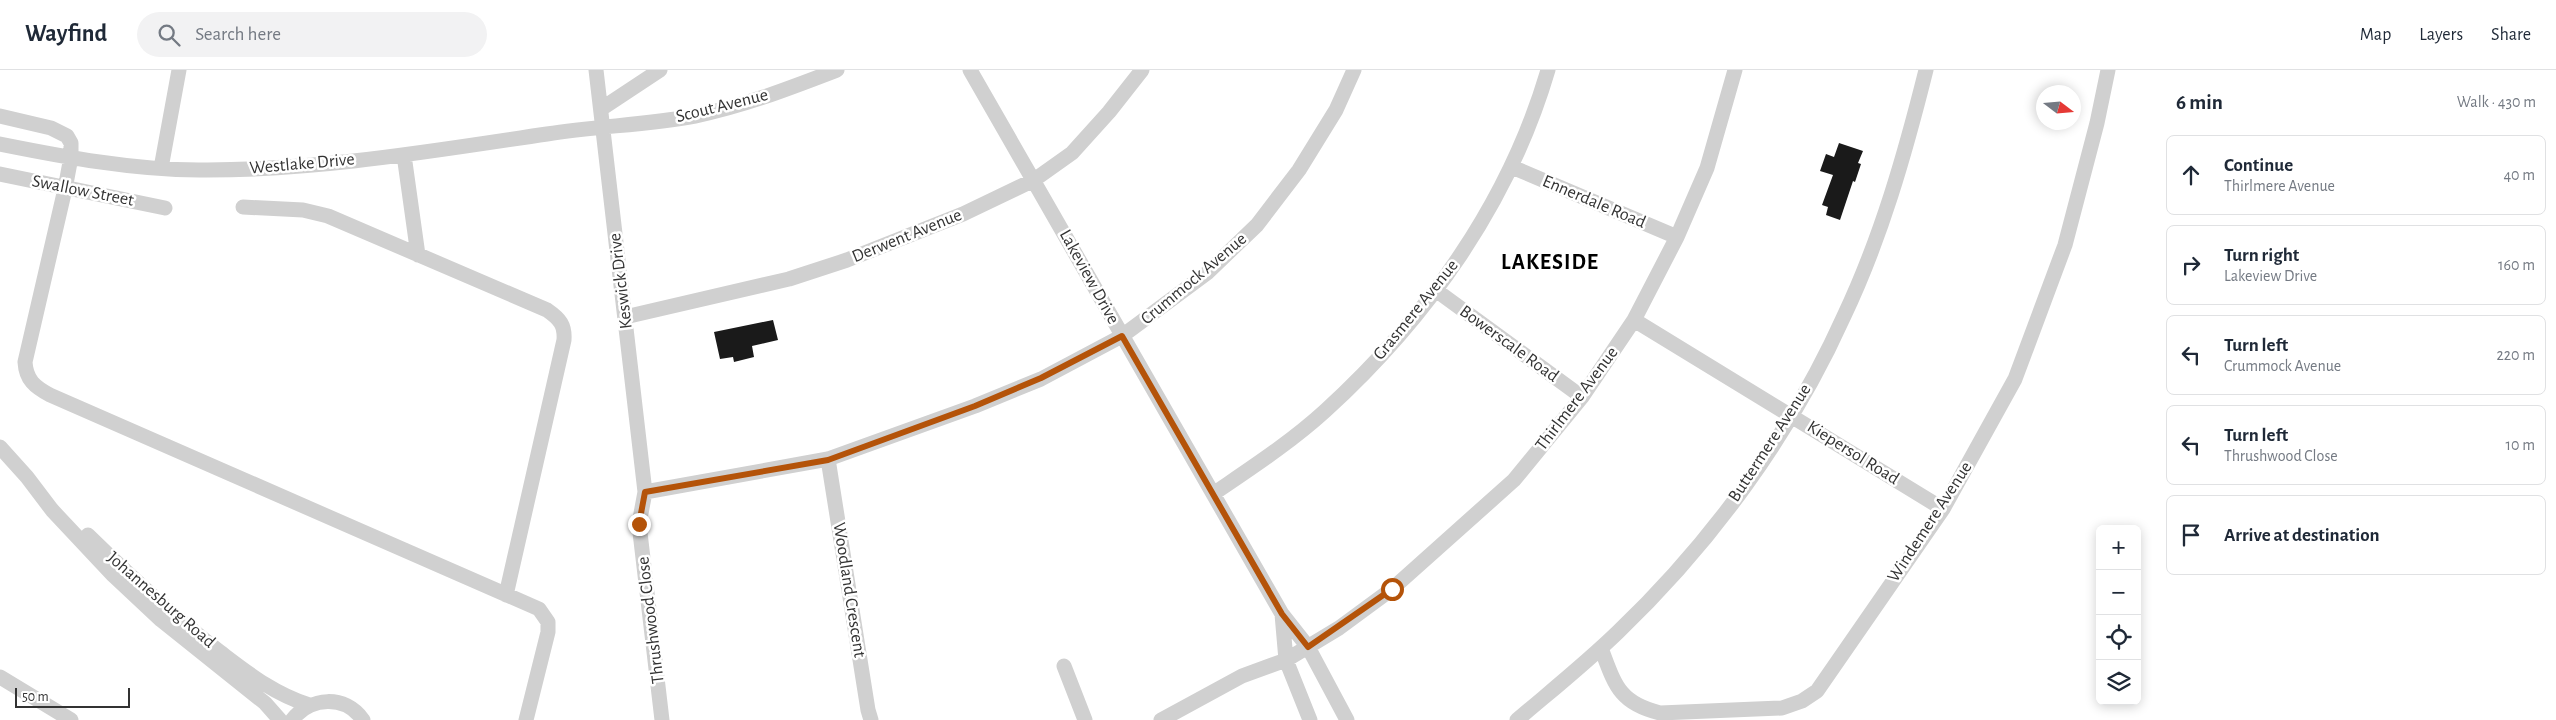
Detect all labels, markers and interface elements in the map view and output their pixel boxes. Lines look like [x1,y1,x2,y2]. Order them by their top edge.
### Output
search box [137,12,487,57]
icon: search [155,21,183,49]
text: Wayfind [25,22,107,46]
text: Search here [195,25,281,44]
text: Map [2360,26,2391,44]
text: Layers [2419,26,2463,44]
text: Share [2491,26,2531,44]
north arrow [2036,85,2081,130]
street label: Scout Avenue [674,86,770,126]
text: 6 min [2176,92,2223,113]
text: Walk · 430 m [2457,94,2536,110]
street label: Westlake Drive [249,150,355,178]
text: Continue [2224,156,2293,175]
icon: ahead [2177,161,2205,189]
text: 40 m [2503,167,2535,183]
street label: Swallow Street [31,172,136,210]
street label: Ennerdale Road [1540,172,1648,232]
text: Thirlmere Avenue [2224,178,2335,194]
street label: Derwent Avenue [850,206,964,266]
street label: Lakeview Drive [1056,227,1122,327]
street label: Crummock Avenue [1138,230,1250,328]
street label: Keswick Drive [606,232,636,330]
text: Turn right [2224,246,2299,265]
district label: LAKESIDE [1501,251,1599,273]
icon: right [2177,251,2205,279]
street label: Grasmere Avenue [1370,256,1462,364]
text: 160 m [2498,257,2535,273]
text: Lakeview Drive [2224,268,2317,284]
street label: Bowerscale Road [1456,302,1562,386]
text: Turn left [2224,336,2288,355]
icon: left [2177,341,2205,369]
street label: Thirlmere Avenue [1532,344,1622,454]
text: 220 m [2497,347,2535,363]
text: Crummock Avenue [2224,358,2341,374]
street label: Buttermere Avenue [1725,381,1815,505]
street label: Kiepersol Road [1804,418,1902,488]
text: Turn left [2224,426,2288,445]
icon: left [2177,431,2205,459]
text: 10 m [2506,437,2535,453]
text: Thrushwood Close [2224,448,2338,464]
street label: Windemere Avenue [1884,459,1976,585]
route end [628,513,651,536]
street label: Woodland Crescent [829,521,869,659]
icon: arrive [2177,521,2205,549]
map controls [2096,525,2141,705]
button: + [2096,525,2141,570]
text: Arrive at destination [2224,526,2380,545]
street label: Johannesburg Road [104,548,218,652]
street label: Thrushwood Close [634,555,668,685]
button: − [2096,570,2141,615]
route start [1381,578,1404,601]
button: locate [2096,615,2141,660]
button: layers [2096,660,2141,705]
scale bar [15,685,130,708]
text: 50 m [22,690,49,704]

